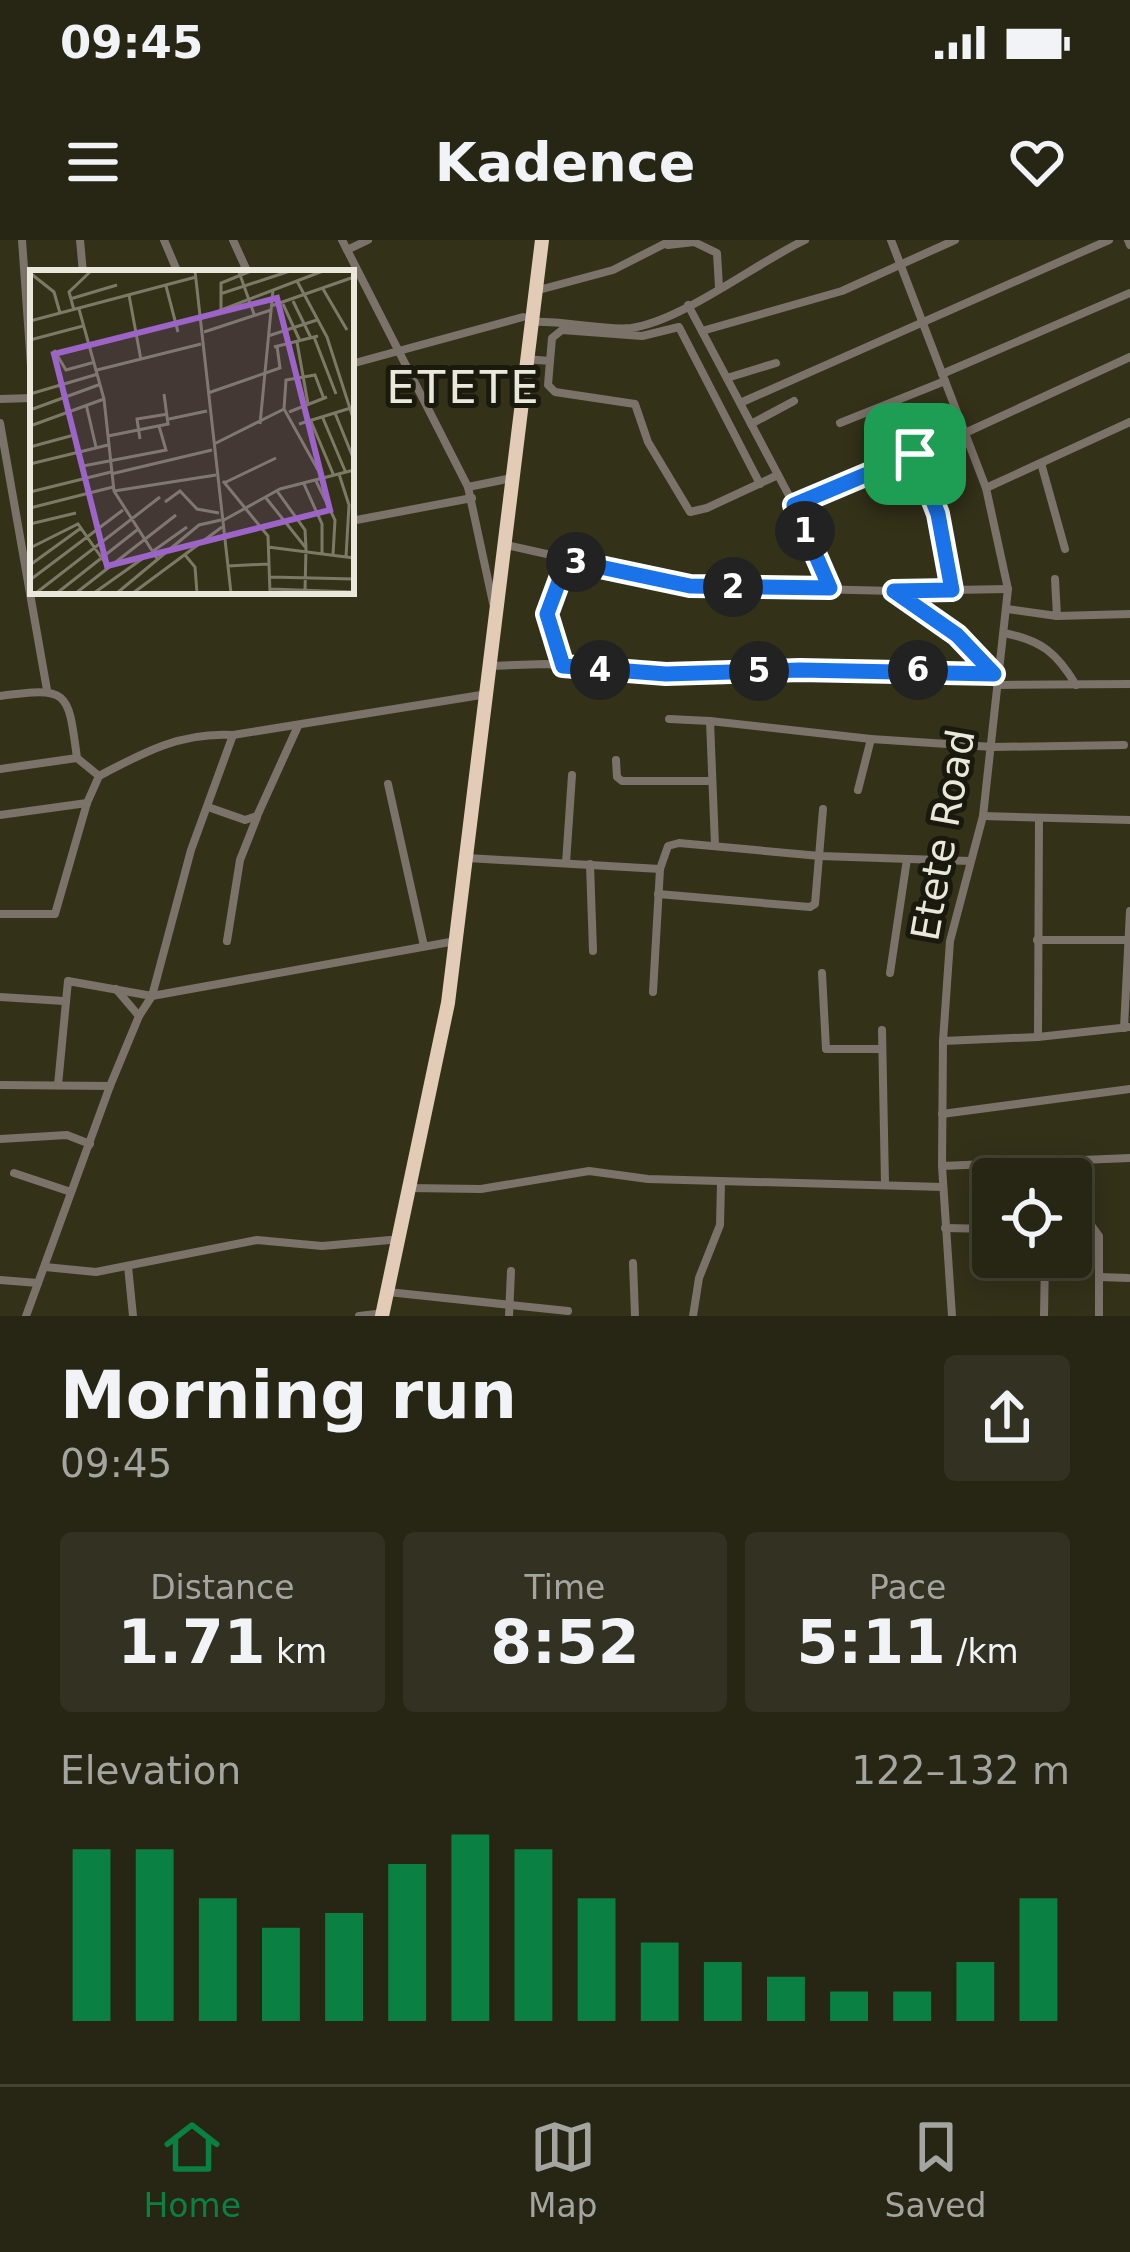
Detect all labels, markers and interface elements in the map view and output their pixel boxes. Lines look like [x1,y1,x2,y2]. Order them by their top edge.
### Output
text: 09:45 [60,16,203,69]
icon: menu [60,129,126,195]
icon: heart [1004,129,1070,195]
text: Kadence [435,131,695,194]
inset map [30,270,354,594]
district label: ETETE [386,361,542,414]
pin [864,403,966,505]
icon: arrive [882,421,948,487]
pin: 1 [775,501,835,561]
text: 1 [794,511,816,550]
pin: 3 [546,532,606,592]
text: 3 [565,542,587,581]
pin: 2 [703,557,763,617]
text: 2 [722,567,744,606]
pin: 4 [570,640,630,700]
pin: 6 [888,640,948,700]
pin: 5 [729,641,789,701]
text: 4 [589,650,611,689]
text: 6 [907,650,929,689]
text: 5 [748,651,770,690]
street label: Etete Road [902,726,984,944]
map controls [972,1158,1092,1278]
button: locate [972,1158,1092,1278]
button: share [944,1355,1070,1481]
text: Morning run [60,1357,517,1434]
text: 09:45 [60,1441,172,1486]
text: Distance [150,1568,294,1607]
text: Time [525,1568,605,1607]
text: Pace [869,1568,946,1607]
text: 1.71 [117,1607,265,1677]
text: 8:52 [490,1607,640,1677]
text: 5:11 [797,1607,946,1677]
text: km [265,1632,327,1671]
text: /km [946,1632,1019,1671]
text: Elevation [60,1748,241,1793]
text: 122–132 m [851,1748,1070,1793]
tab: Home [143,2114,241,2225]
tab: Map [528,2114,598,2225]
tab: Saved [885,2114,986,2225]

